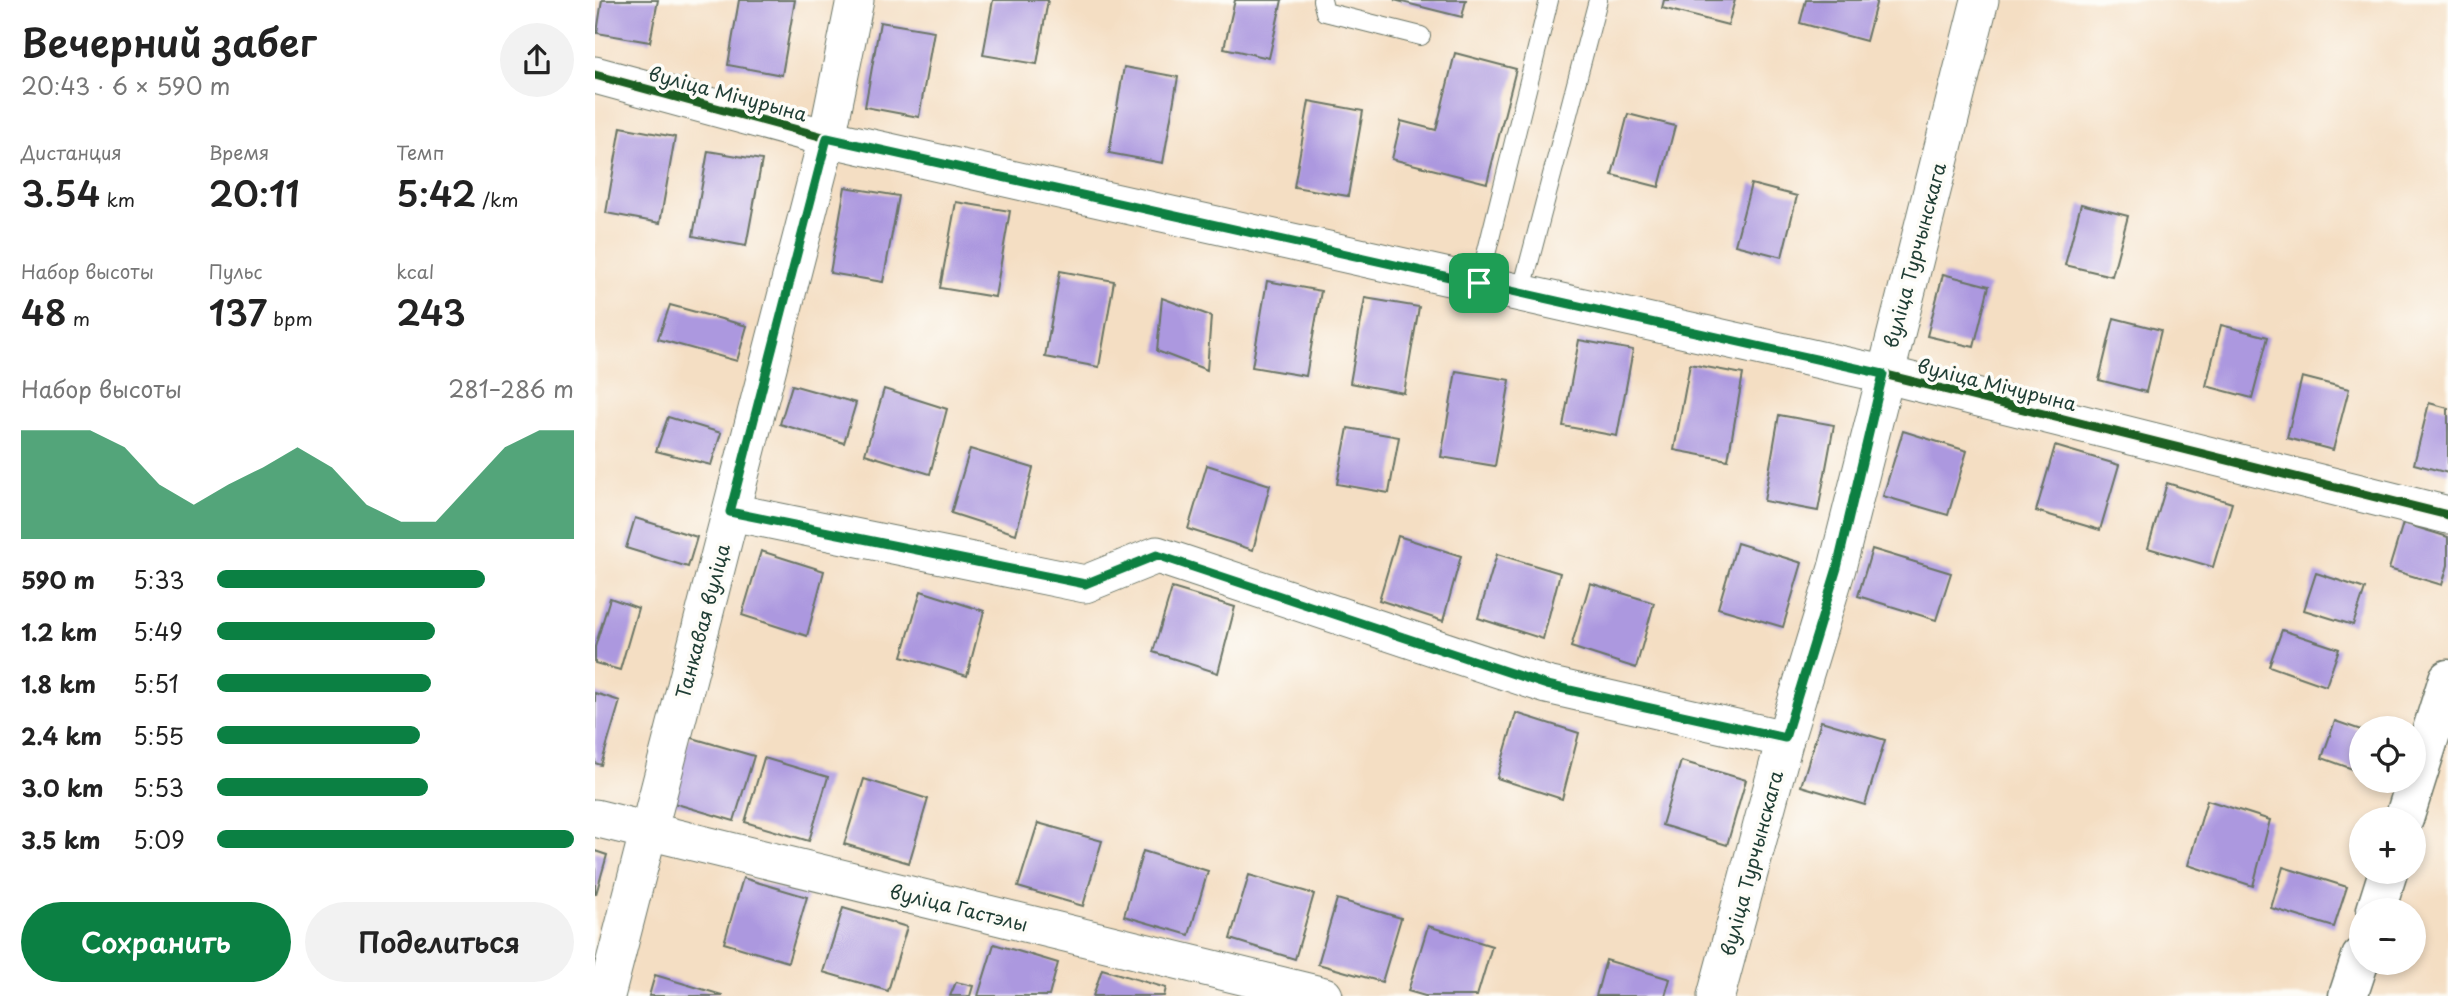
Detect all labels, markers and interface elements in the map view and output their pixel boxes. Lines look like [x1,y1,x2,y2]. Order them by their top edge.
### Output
text: Вечерний забег [21,13,317,70]
button: share [500,23,574,97]
street label: вуліца Мічурына [646,58,810,128]
text: 20:43 · 6 × 590 m [21,68,231,103]
text: Дистанция [21,138,122,166]
text: Время [209,138,269,166]
text: Темп [396,138,444,166]
street label: вуліца Турчынскага [1876,159,1952,351]
text: 3.54 [21,166,100,219]
text: 20:11 [209,166,300,219]
text: 5:42 [396,166,476,219]
text: km [100,185,135,213]
text: /km [476,185,519,213]
pin [1449,253,1509,313]
text: Набор высоты [21,257,154,285]
text: Пульс [209,257,262,285]
text: kcal [396,257,434,285]
icon: arrive [1460,264,1498,302]
text: 48 [21,285,67,338]
text: 137 [209,285,267,338]
text: 243 [396,285,466,338]
text: m [67,304,90,332]
text: bpm [267,304,313,332]
street label: вуліца Мічурына [1915,351,2080,417]
text: Набор высоты [21,371,182,406]
text: 281–286 m [448,371,574,406]
street label: Танкавая вуліца [668,540,736,702]
text: 590 m [21,562,95,597]
text: 5:33 [133,562,185,597]
text: 1.2 km [21,614,97,649]
text: 5:49 [133,614,183,649]
text: 1.8 km [21,666,96,701]
text: 5:51 [133,666,179,701]
map controls [2349,716,2426,975]
button: locate [2349,716,2426,793]
text: 2.4 km [21,718,102,753]
text: 5:55 [133,718,184,753]
street label: вуліца Турчынскага [1713,767,1789,959]
text: 3.0 km [21,770,103,805]
text: 5:53 [133,770,184,805]
button: + [2349,807,2426,884]
text: 3.5 km [21,822,101,857]
text: 5:09 [133,822,185,857]
street label: вуліца Гастэлы [887,876,1031,938]
button: − [2349,898,2426,975]
button: Сохранить [21,902,291,982]
button: Поделиться [305,902,574,982]

